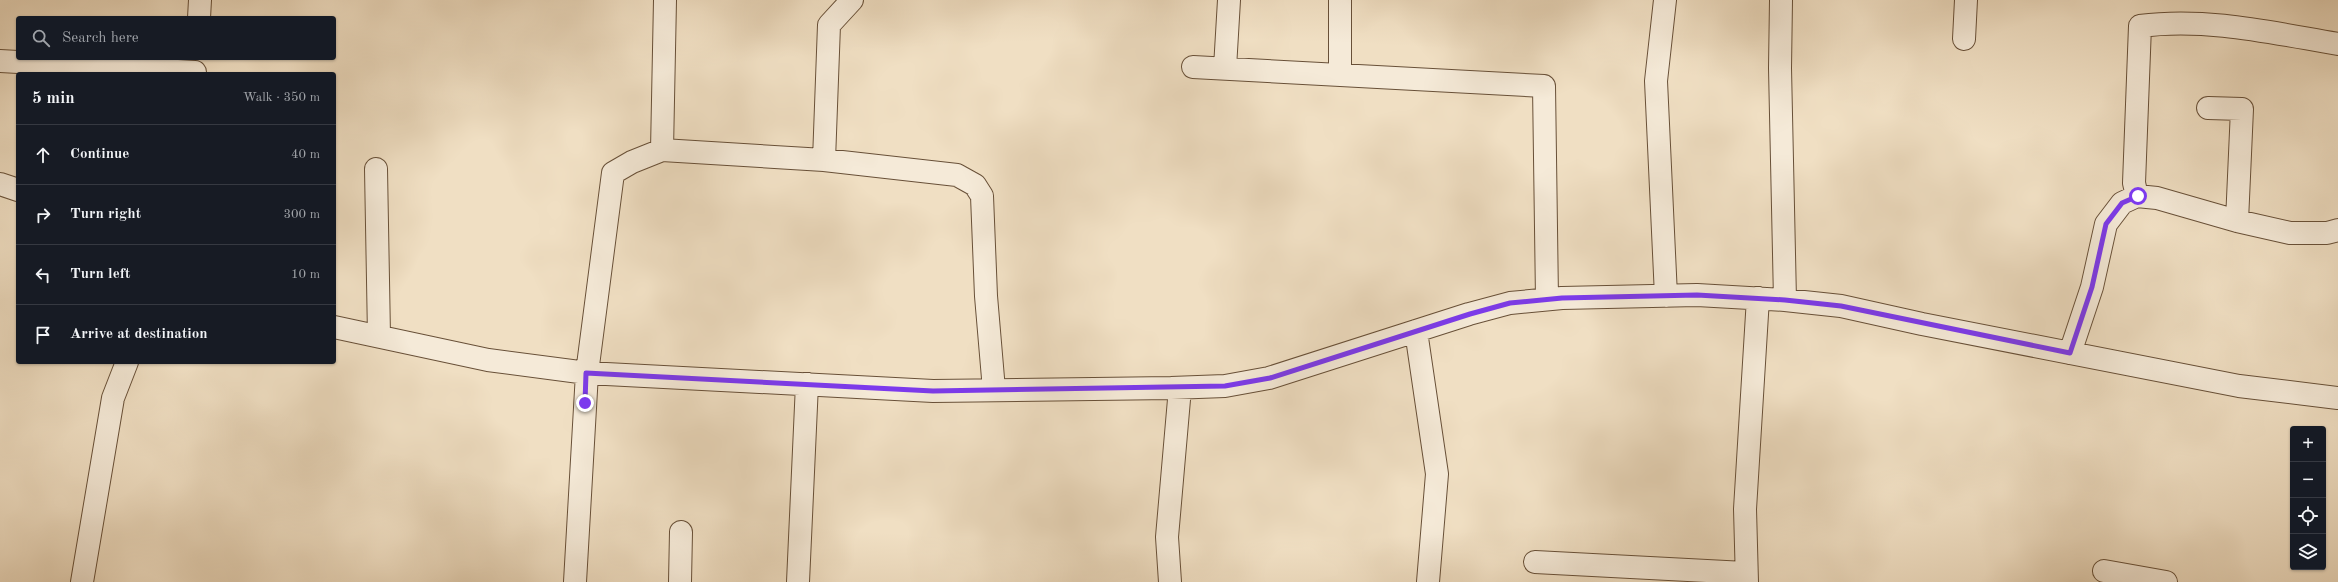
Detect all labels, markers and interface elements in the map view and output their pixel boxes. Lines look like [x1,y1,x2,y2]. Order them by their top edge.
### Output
search box [16,16,336,60]
icon: search [30,27,52,49]
text: Search here [62,31,139,46]
text: 5 min [32,90,75,107]
text: Walk · 350 m [243,91,320,104]
icon: ahead [32,144,54,166]
text: Continue [70,147,129,162]
text: 40 m [291,148,320,161]
route start [2129,187,2147,205]
icon: right [32,204,54,226]
text: Turn right [70,207,141,222]
text: 300 m [283,208,320,221]
icon: left [32,264,54,286]
text: Turn left [70,267,130,282]
text: 10 m [291,268,320,281]
icon: arrive [32,324,54,346]
text: Arrive at destination [70,327,208,342]
route end [576,394,594,412]
map controls [2290,426,2326,570]
button: + [2290,426,2326,462]
button: − [2290,462,2326,498]
button: locate [2290,498,2326,534]
button: layers [2290,534,2326,570]

